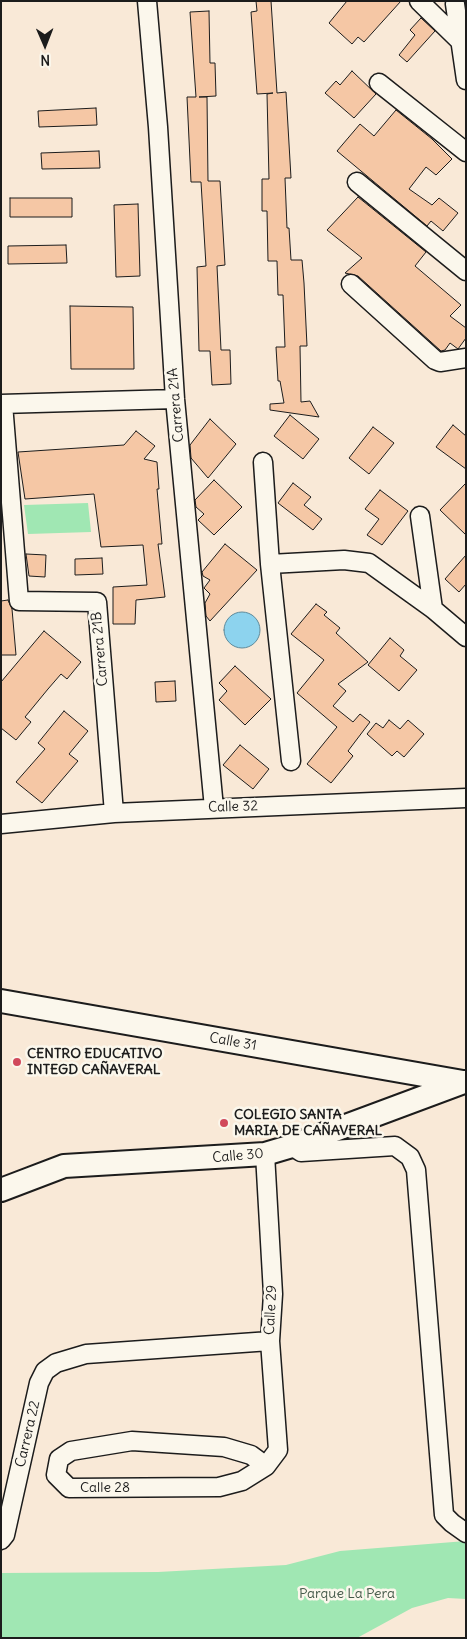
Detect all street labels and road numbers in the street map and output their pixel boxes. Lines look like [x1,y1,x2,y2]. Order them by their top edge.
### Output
street label: Carrera 21A [164,367,188,443]
street label: Carrera 21B [88,611,112,687]
street label: Calle 32 [208,798,258,816]
street label: Calle 31 [208,1030,258,1054]
street label: Calle 30 [212,1145,264,1167]
street label: Calle 29 [261,1285,281,1335]
street label: Carrera 22 [12,1399,44,1469]
street label: Calle 28 [80,1480,130,1496]

